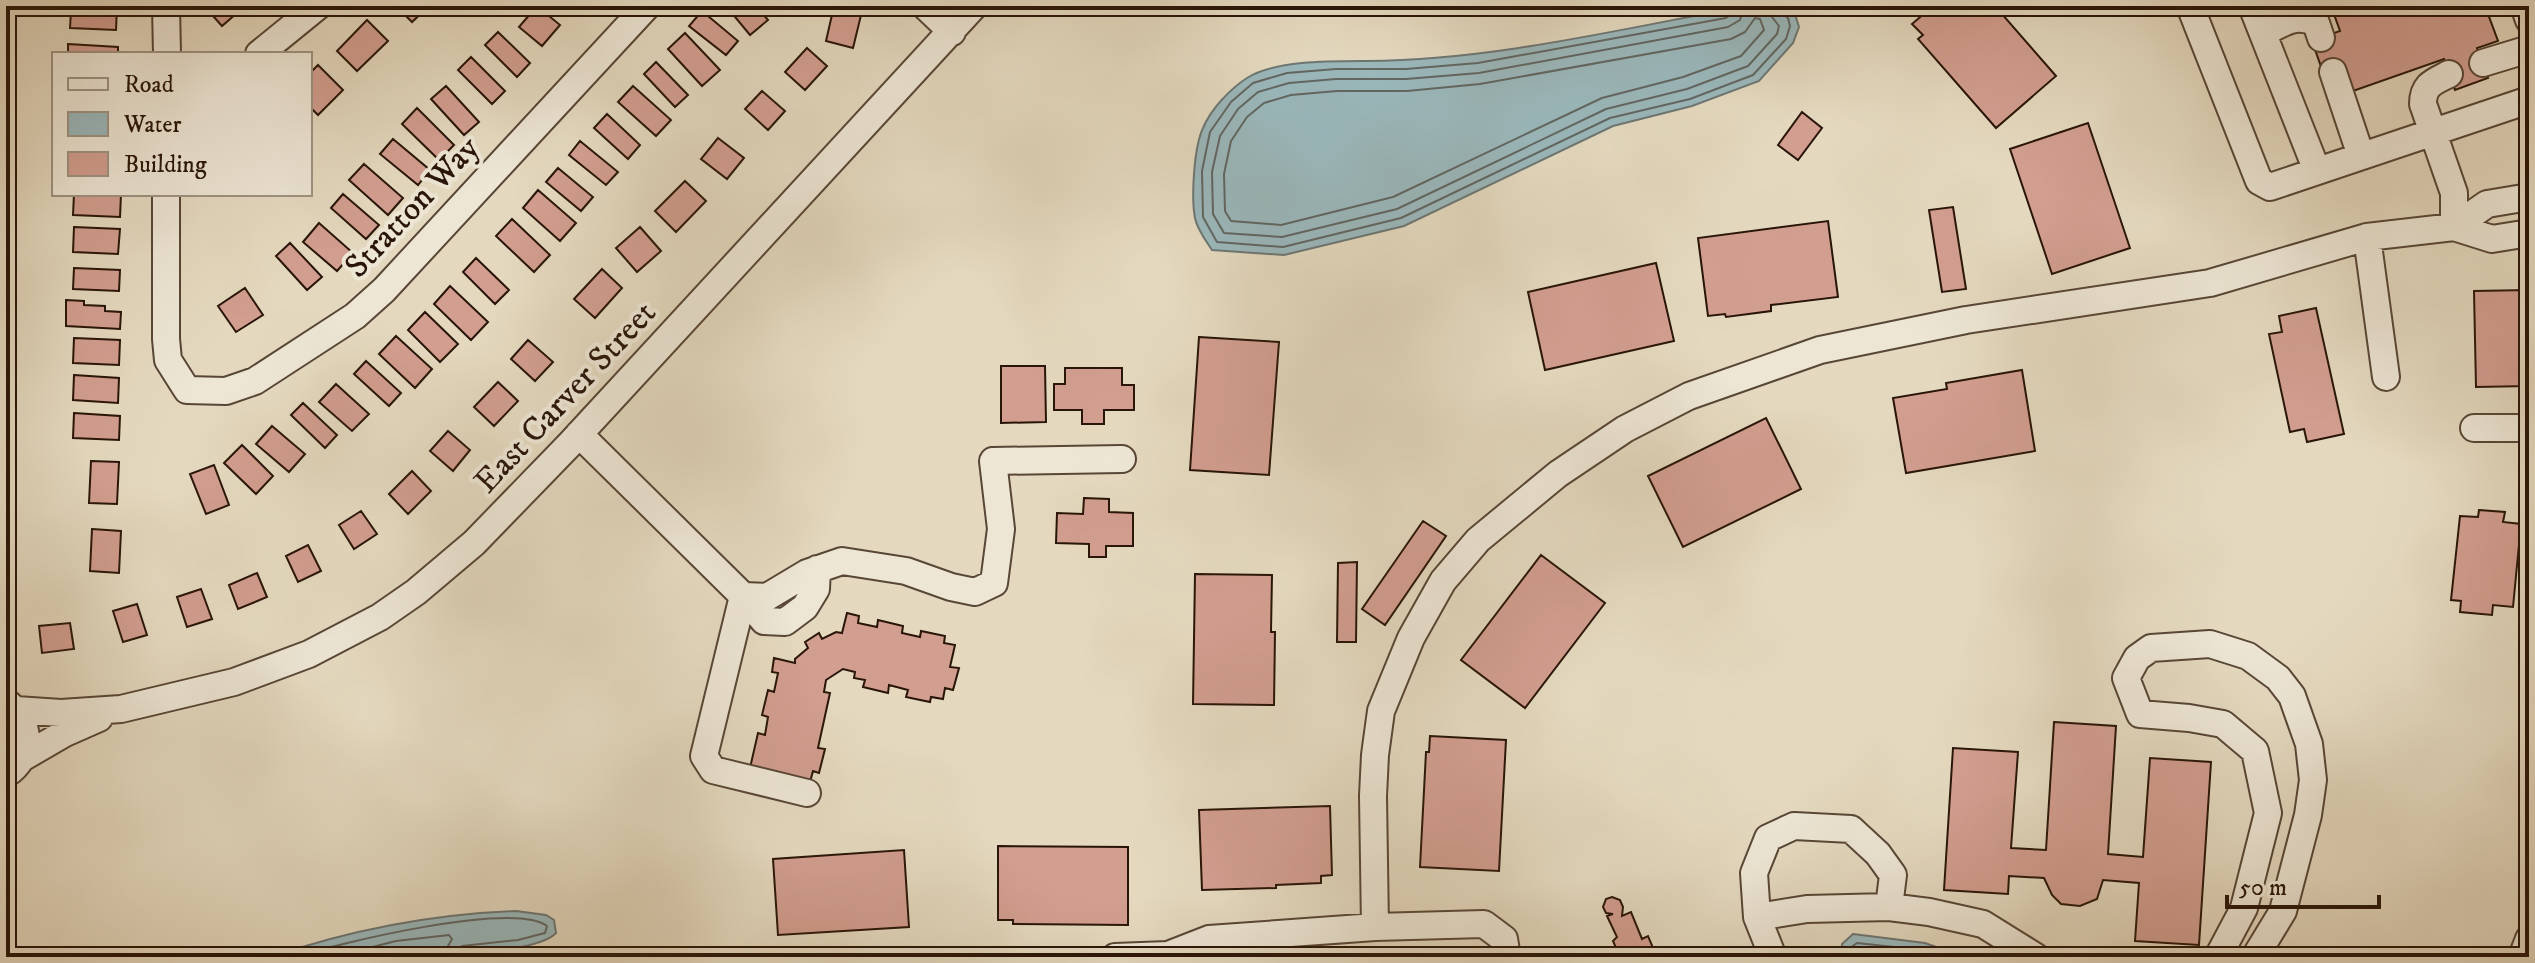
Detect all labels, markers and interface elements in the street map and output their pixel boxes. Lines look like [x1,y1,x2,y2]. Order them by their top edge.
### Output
legend [52,52,312,196]
text: Road [124,70,174,100]
text: Water [123,110,181,140]
street label: Stratton Way [336,127,489,287]
text: Building [124,150,207,180]
street label: East Carver Street [466,292,665,502]
scale bar [2227,859,2379,909]
text: 50 m [2239,873,2287,903]

